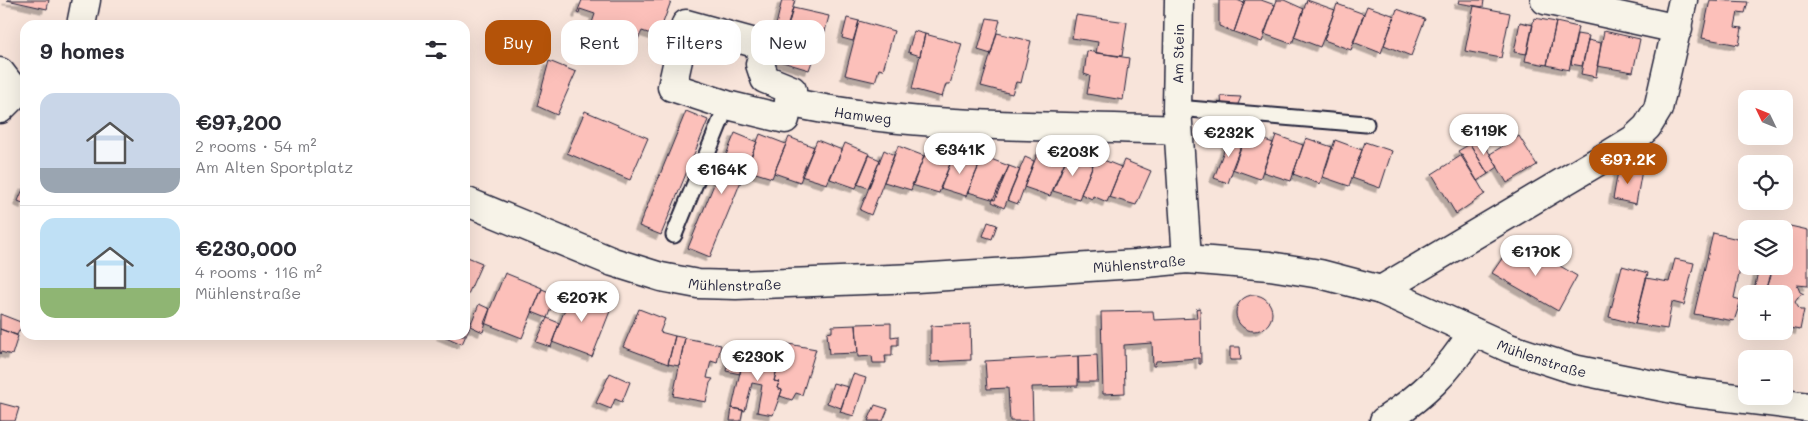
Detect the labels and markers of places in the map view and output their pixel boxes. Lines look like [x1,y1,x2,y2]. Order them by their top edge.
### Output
pin: €119K [1449,114,1519,156]
pin: €232K [1194,116,1264,158]
pin: €341K [925,132,995,175]
pin: €203K [1038,134,1108,177]
pin: €97.2K [1587,142,1669,185]
pin: €164K [687,152,757,195]
pin: €170K [1501,234,1571,277]
pin: €207K [547,280,617,323]
pin: €230K [723,340,793,382]

